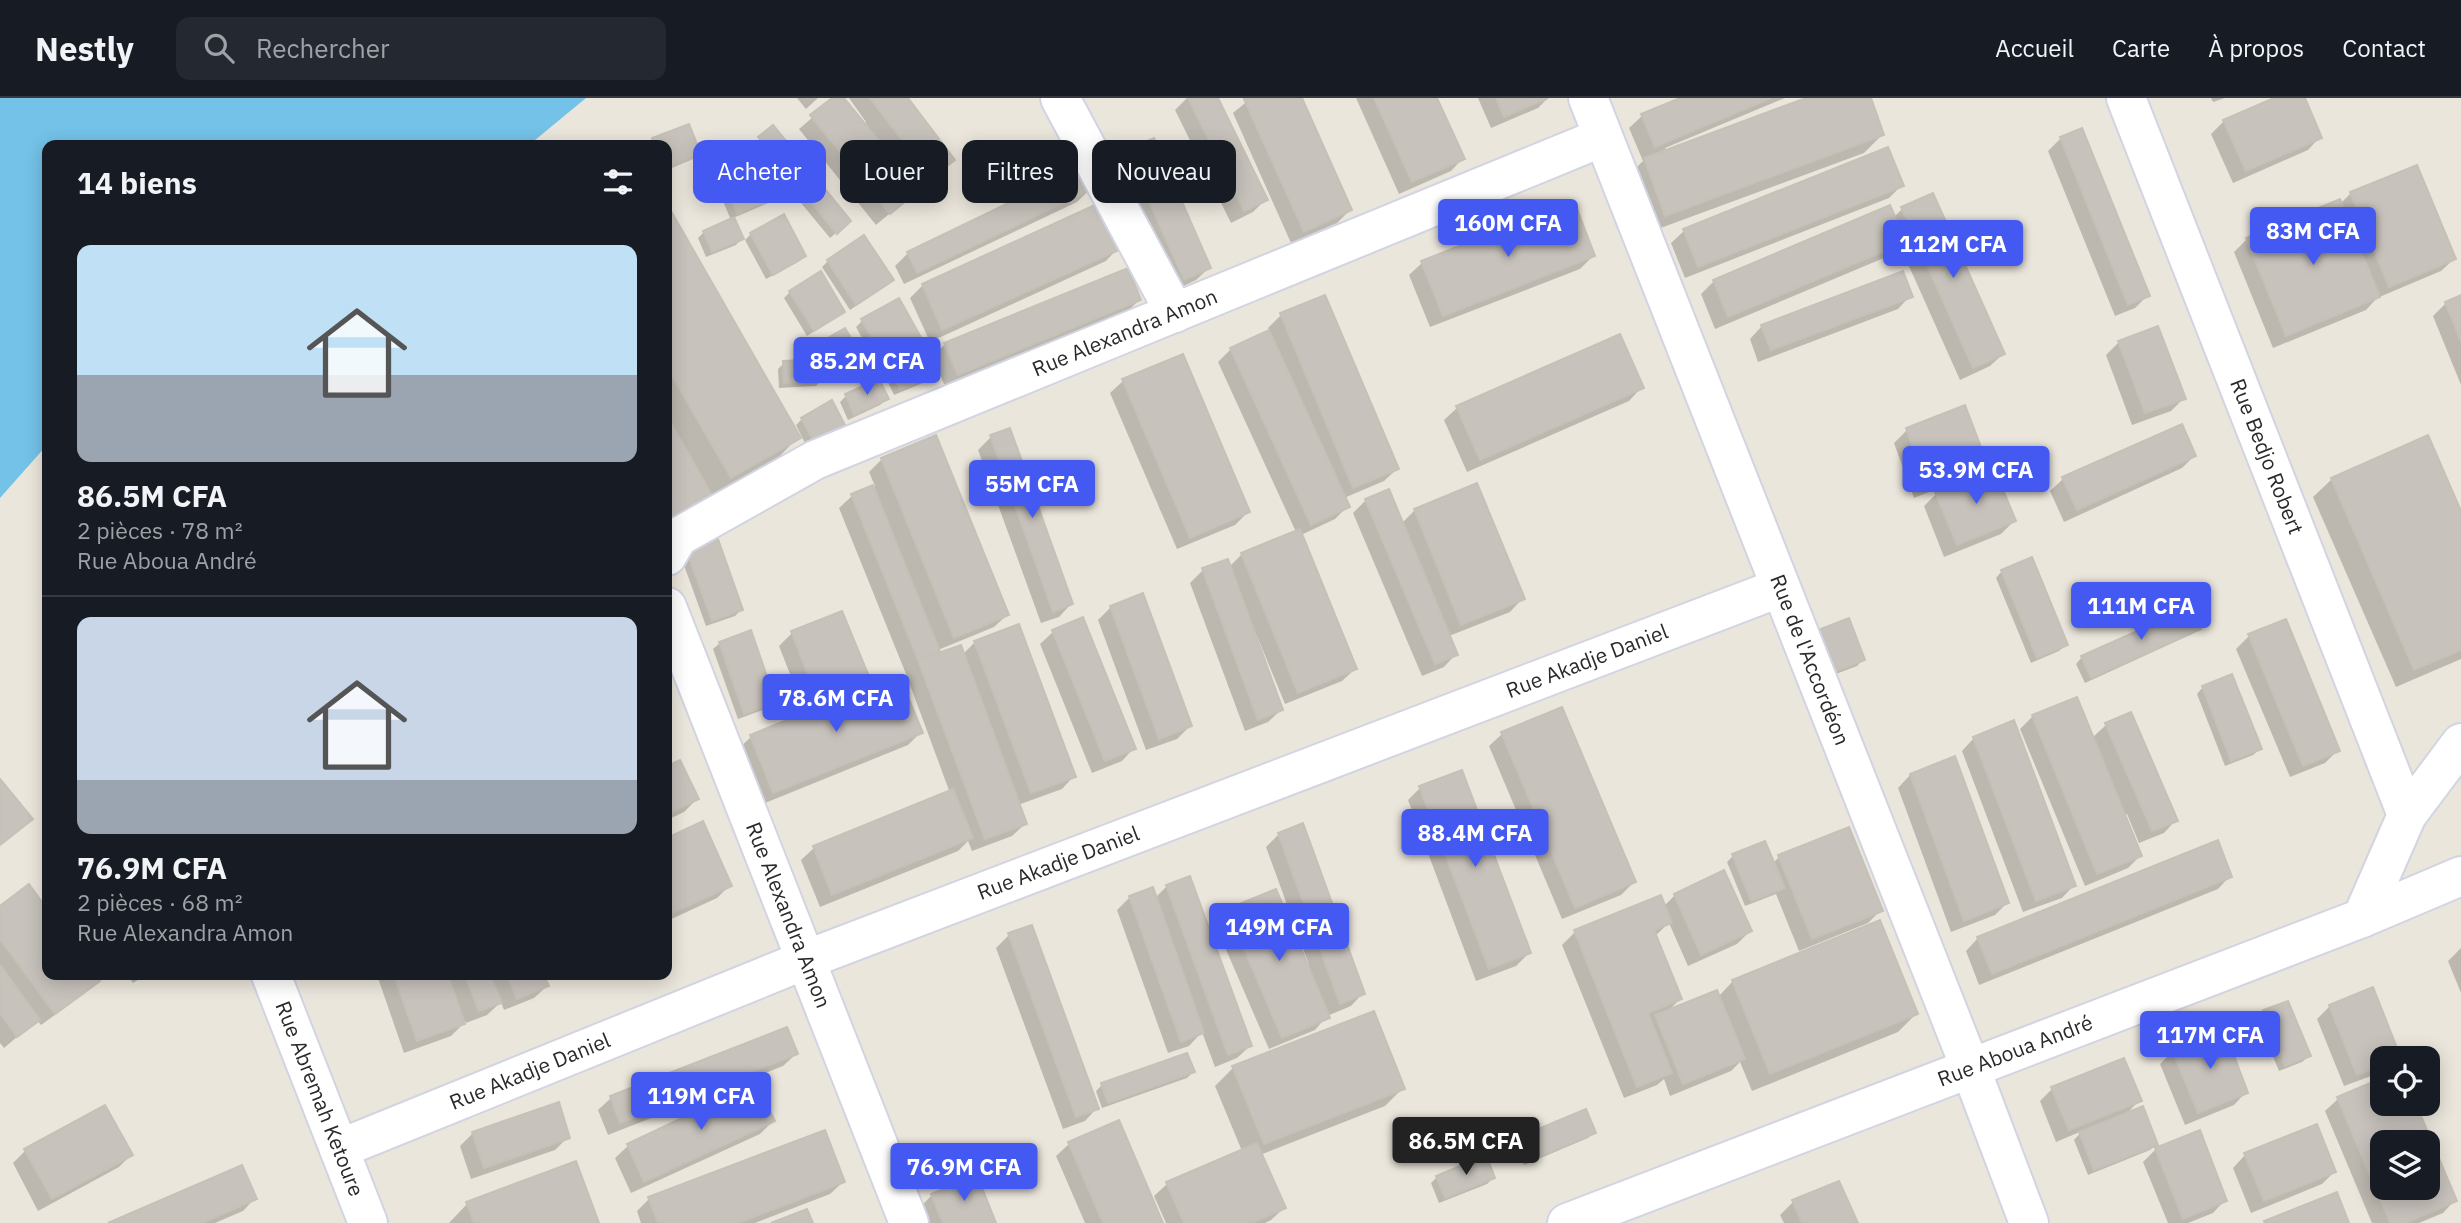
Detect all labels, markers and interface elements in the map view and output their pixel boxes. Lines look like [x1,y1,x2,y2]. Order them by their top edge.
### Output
search box [176,17,666,80]
text: Nestly [35,27,134,70]
icon: search [200,29,238,67]
text: Rechercher [256,31,390,65]
text: Accueil [1995,32,2074,64]
text: Carte [2112,32,2170,64]
text: À propos [2208,32,2304,64]
text: Contact [2342,32,2426,64]
chip: Acheter [693,140,826,203]
chip: Louer [840,140,948,203]
chip: Filtres [962,140,1078,203]
chip: Nouveau [1092,140,1236,203]
text: 14 biens [77,163,197,202]
icon: filters [599,163,637,201]
pin: 160M CFA [1436,200,1580,259]
text: 160M CFA [1454,207,1562,237]
pin: 83M CFA [2248,208,2378,267]
text: 83M CFA [2266,215,2360,245]
pin: 112M CFA [1881,220,2025,280]
text: 112M CFA [1899,228,2007,258]
street label: Rue Alexandra Amon [1028,282,1221,383]
icon: home [294,290,420,416]
pin: 85.2M CFA [787,338,947,397]
text: 85.2M CFA [810,345,924,375]
street label: Rue Bedjo Robert [2224,374,2311,538]
pin: 53.9M CFA [1896,446,2056,506]
text: 53.9M CFA [1919,454,2033,484]
pin: 55M CFA [967,460,1097,520]
text: 55M CFA [985,468,1079,498]
text: 86.5M CFA [77,476,227,515]
text: 2 pièces · 78 m² [77,515,243,545]
text: Rue Aboua André [77,545,257,575]
street label: Rue de l'Accordéon [1764,570,1857,749]
pin: 111M CFA [2069,582,2213,642]
text: 111M CFA [2087,590,2195,620]
street label: Rue Akadje Daniel [1502,617,1672,704]
icon: home [294,662,420,788]
pin: 78.6M CFA [756,674,916,734]
text: 78.6M CFA [779,682,893,712]
pin: 88.4M CFA [1395,810,1555,869]
text: 88.4M CFA [1418,817,1532,847]
street label: Rue Alexandra Amon [740,818,838,1012]
street label: Rue Akadje Daniel [973,819,1143,906]
text: 76.9M CFA [77,848,227,887]
text: 2 pièces · 68 m² [77,887,243,917]
pin: 149M CFA [1207,904,1351,963]
text: 149M CFA [1225,911,1333,941]
text: Rue Alexandra Amon [77,917,293,947]
street label: Rue Abremah Ketoure [270,997,371,1200]
street label: Rue Aboua André [1933,1008,2096,1093]
pin: 117M CFA [2138,1012,2282,1071]
text: 117M CFA [2156,1019,2264,1049]
street label: Rue Akadje Daniel [445,1025,614,1116]
map controls [2370,1046,2440,1200]
button: locate [2370,1046,2440,1116]
pin: 119M CFA [629,1072,773,1132]
text: 119M CFA [647,1080,755,1110]
pin: 86.5M CFA [1386,1118,1546,1177]
text: 86.5M CFA [1409,1125,1523,1155]
button: layers [2370,1130,2440,1200]
pin: 76.9M CFA [884,1144,1044,1203]
text: 76.9M CFA [907,1151,1021,1181]

